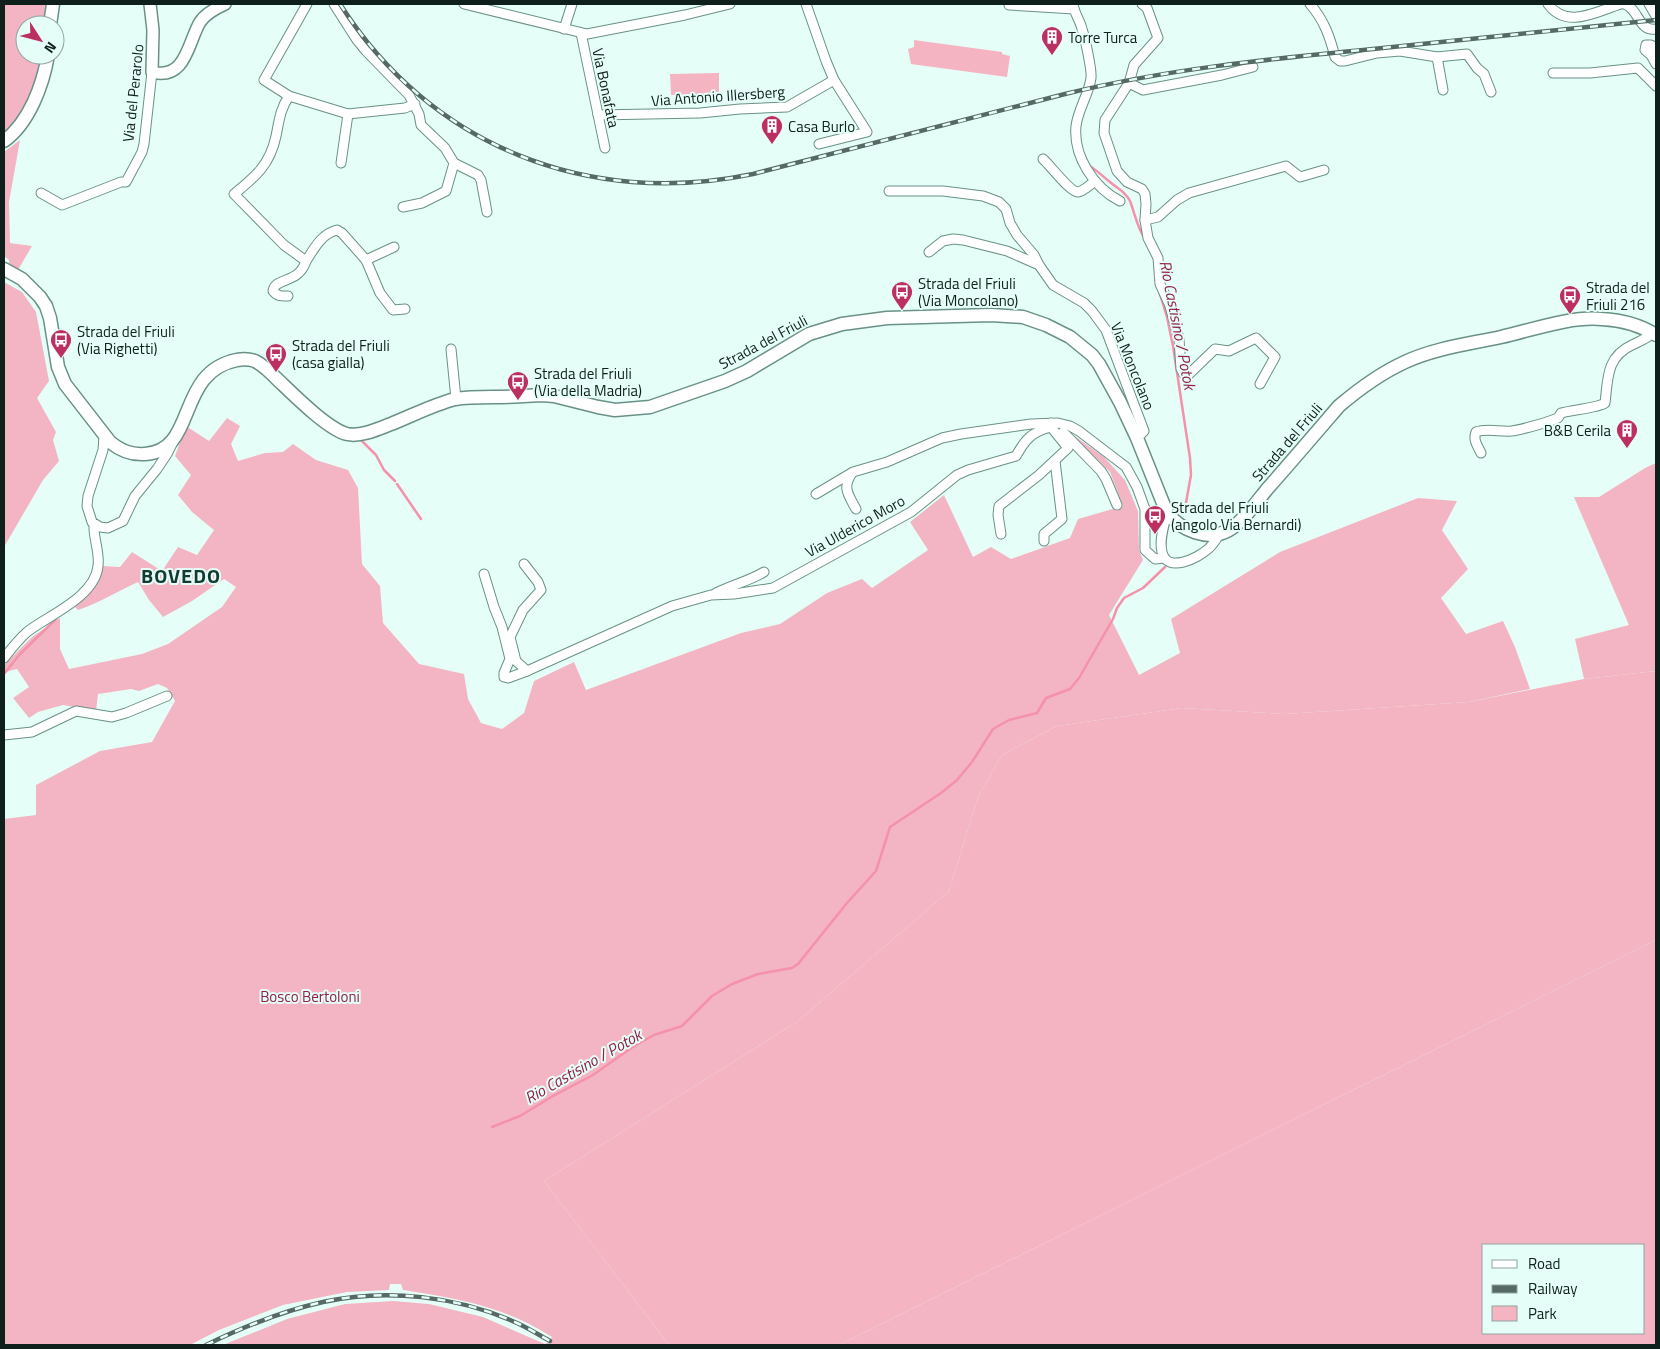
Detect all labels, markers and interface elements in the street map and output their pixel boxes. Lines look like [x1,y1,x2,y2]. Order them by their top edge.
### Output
north arrow [15,15,65,65]
building icon: Torre Turca [1040,25,1064,56]
place label: Torre Turca [1068,26,1138,49]
text: N [40,38,62,58]
street label: Via del Perarolo [116,43,150,143]
street label: Via Bonafata [586,46,626,130]
street label: Via Antonio Illersberg [650,80,786,112]
building icon: Casa Burlo [760,114,784,145]
place label: Casa Burlo [788,115,855,138]
water label: Rio Castisino / Potok [1154,258,1203,394]
place label: Strada del Friuli (Via Moncolano) [918,272,1018,312]
place label: Strada del Friuli 216 [1586,276,1650,316]
bus stop icon: Strada del Friuli (Via Moncolano) [890,280,914,311]
bus stop icon: Strada del Friuli 216 [1558,284,1582,315]
street label: Strada del Friuli [714,309,812,375]
street label: Via Moncolano [1105,319,1161,413]
place label: Strada del Friuli (Via Righetti) [77,320,175,360]
bus stop icon: Strada del Friuli (Via Righetti) [49,328,73,359]
place label: Strada del Friuli (casa gialla) [292,334,390,374]
bus stop icon: Strada del Friuli (casa gialla) [264,342,288,373]
place label: Strada del Friuli (Via della Madria) [534,362,642,402]
bus stop icon: Strada del Friuli (Via della Madria) [506,370,530,401]
street label: Strada del Friuli [1246,398,1328,486]
building icon: B&B Cerila [1615,418,1639,449]
place label: B&B Cerila [1544,419,1611,442]
street label: Via Ulderico Moro [801,489,909,563]
place label: Strada del Friuli (angolo Via Bernardi) [1171,496,1301,536]
bus stop icon: Strada del Friuli (angolo Via Bernardi) [1143,504,1167,535]
district label: BOVEDO [141,560,221,591]
park label: Bosco Bertoloni [260,985,360,1008]
water label: Rio Castisino / Potok [520,1022,648,1109]
legend [1482,1244,1645,1334]
text: Road [1528,1252,1560,1275]
text: Railway [1528,1277,1578,1300]
text: Park [1528,1302,1557,1325]

